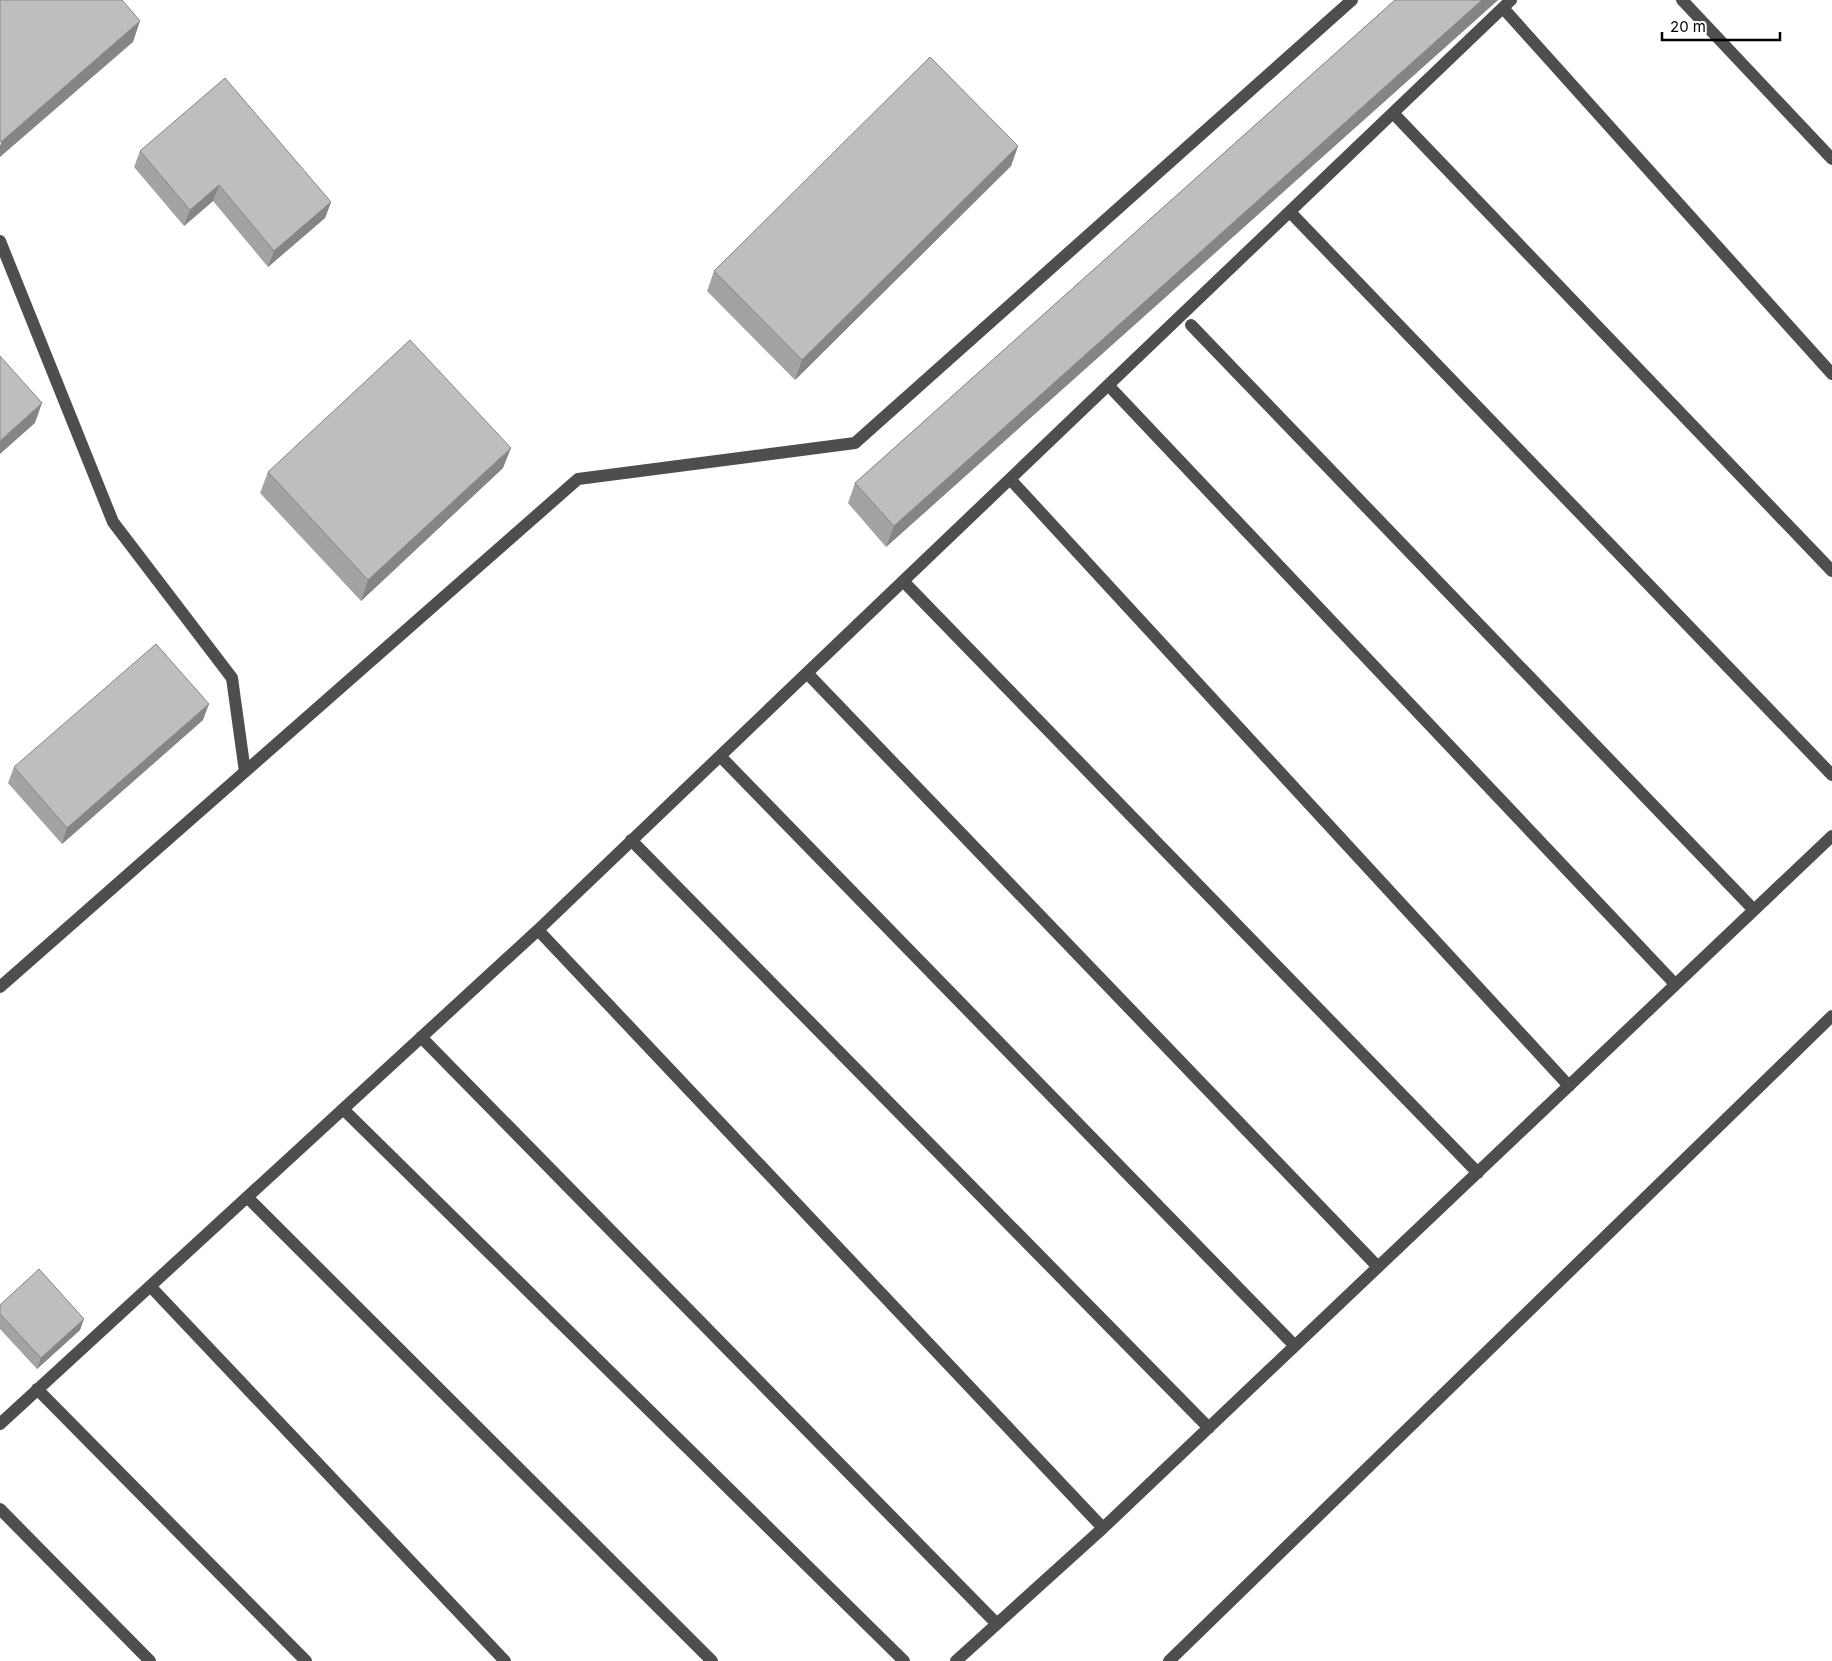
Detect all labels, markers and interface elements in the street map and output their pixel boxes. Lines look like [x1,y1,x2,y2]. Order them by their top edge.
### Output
scale bar [1662,10,1780,42]
text: 20 m [1670,17,1706,36]

